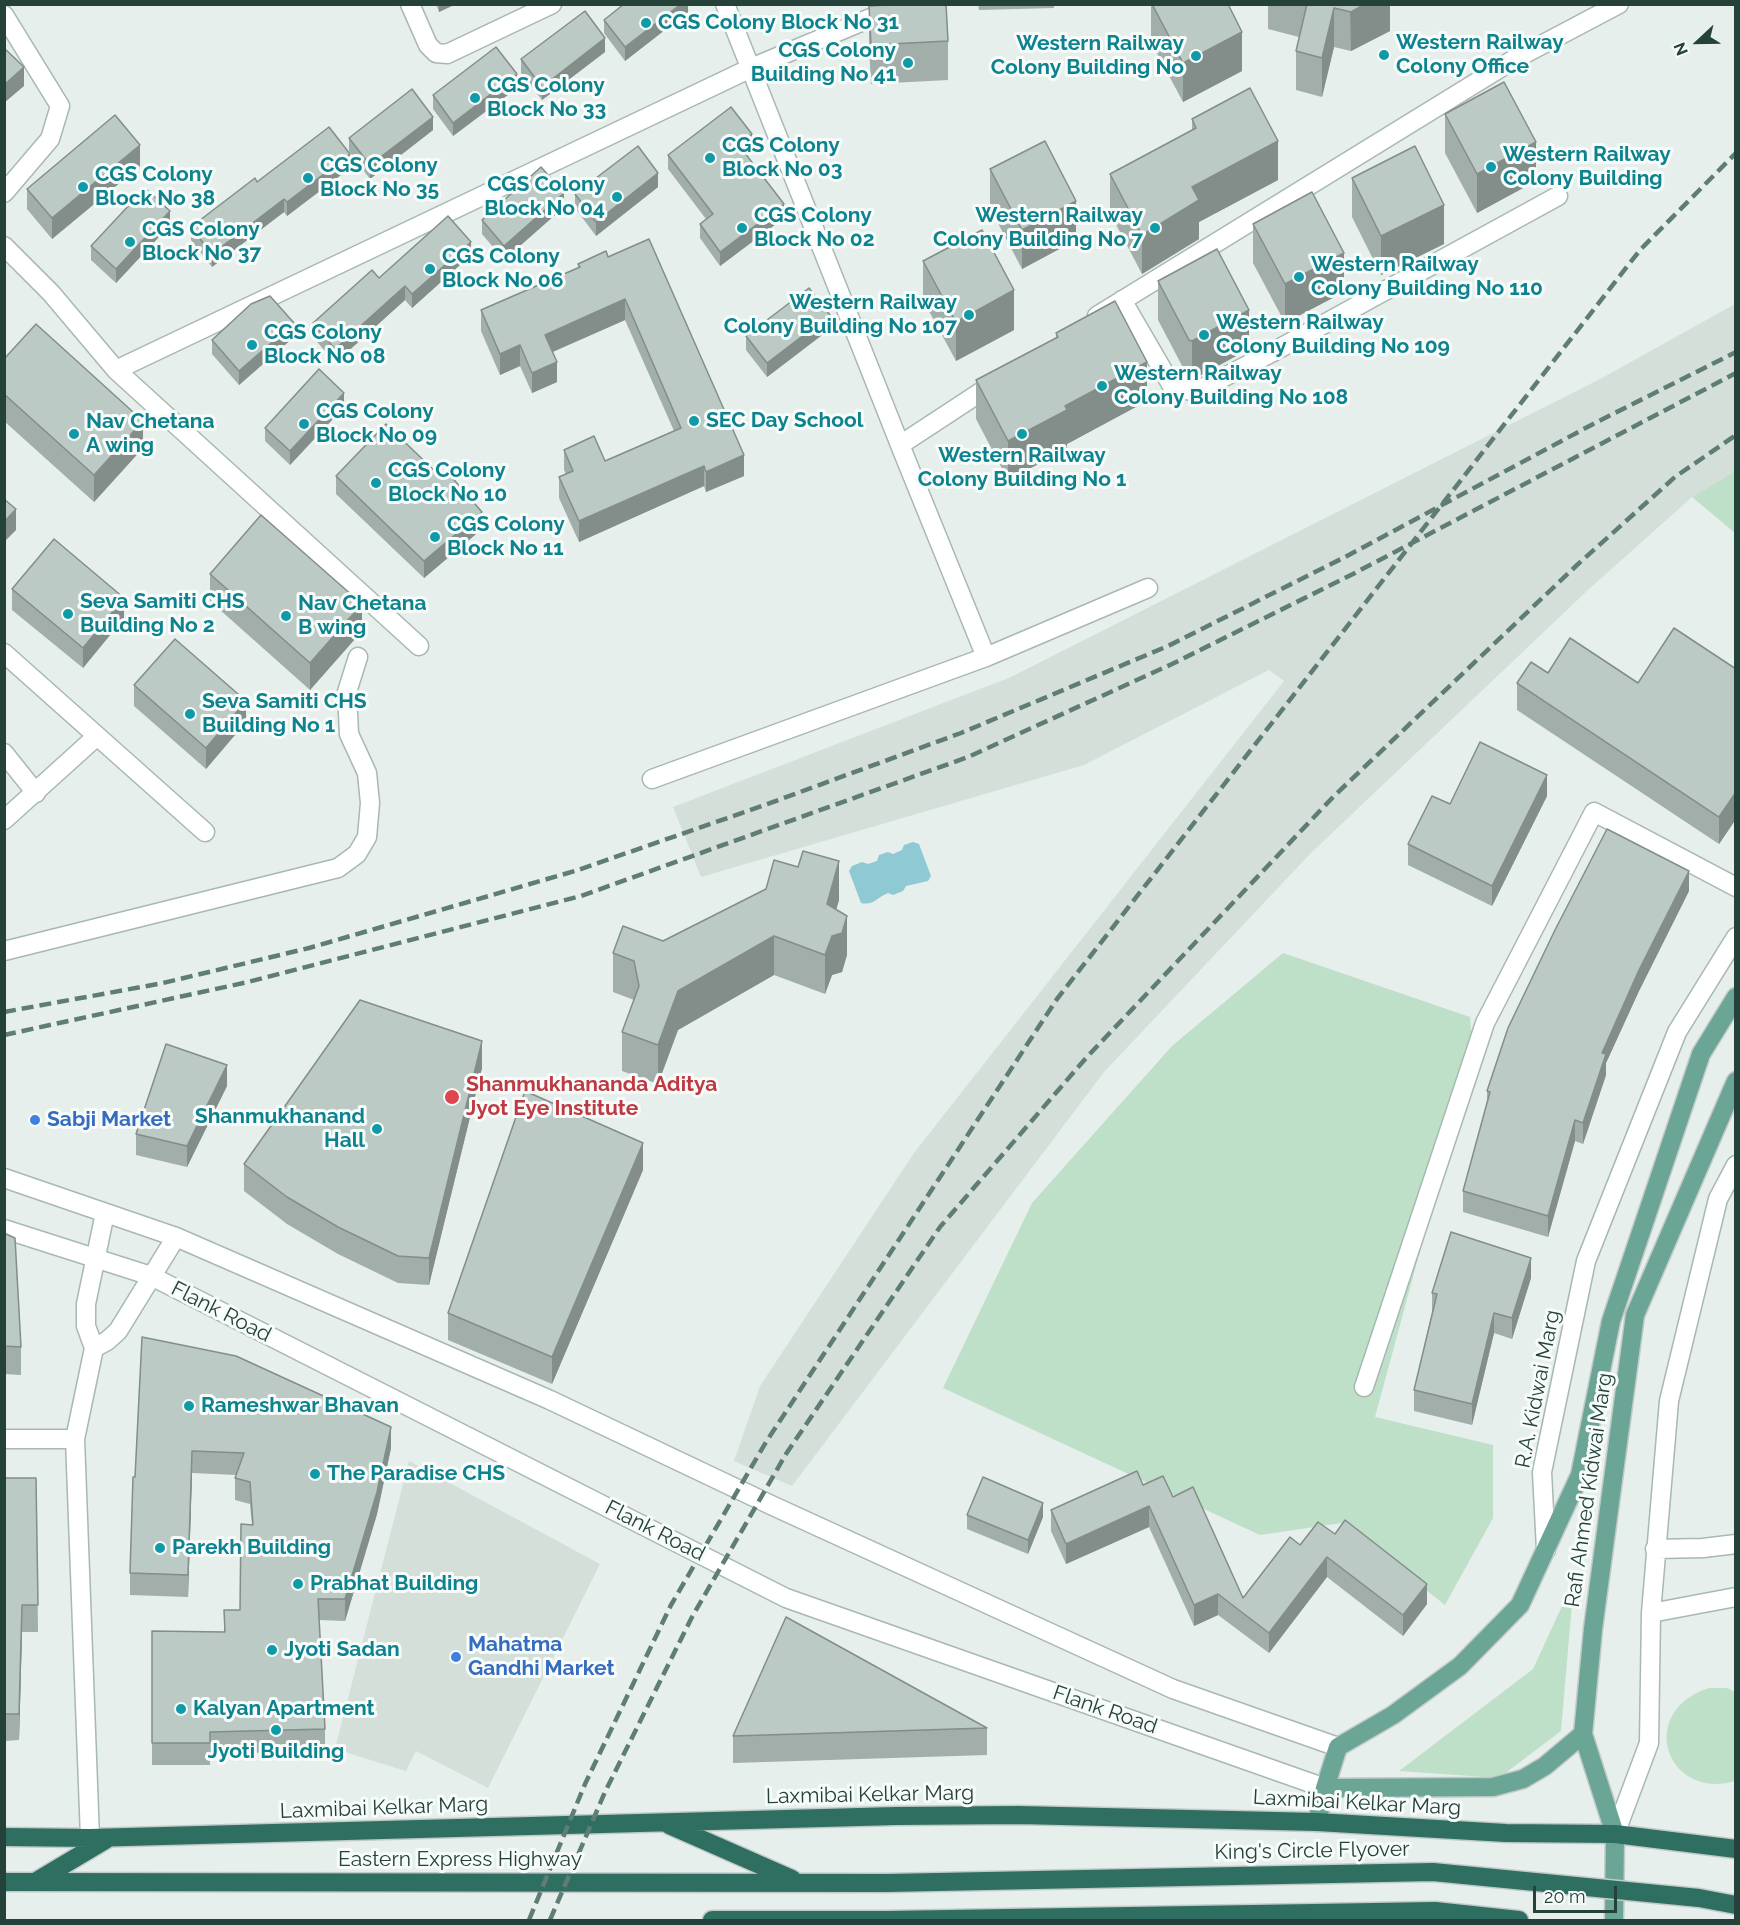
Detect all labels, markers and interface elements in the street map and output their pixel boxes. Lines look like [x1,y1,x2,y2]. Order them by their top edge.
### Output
place label: CGS Colony Block No 31 [658,10,899,36]
north arrow [1668,12,1728,72]
marker: CGS Colony Block No 31 [639,16,653,30]
place label: Western Railway Colony Office [1396,30,1564,80]
place label: Western Railway Colony Building No [991,31,1184,81]
place label: CGS Colony Building No 41 [751,38,896,88]
text: N [1670,40,1692,58]
marker: Western Railway Colony Office [1377,48,1391,62]
marker: Western Railway Colony Building No [1189,49,1203,63]
marker: CGS Colony Building No 41 [901,56,915,70]
place label: CGS Colony Block No 33 [487,73,606,123]
marker: CGS Colony Block No 33 [468,91,482,105]
place label: CGS Colony Block No 03 [722,133,842,183]
place label: Western Railway Colony Building [1503,142,1671,192]
marker: CGS Colony Block No 03 [703,151,717,165]
place label: CGS Colony Block No 35 [320,153,439,203]
marker: Western Railway Colony Building [1484,160,1498,174]
place label: CGS Colony Block No 38 [95,162,215,212]
marker: CGS Colony Block No 35 [301,171,315,185]
place label: CGS Colony Block No 04 [484,172,605,222]
marker: CGS Colony Block No 38 [76,180,90,194]
marker: CGS Colony Block No 04 [610,190,624,204]
place label: CGS Colony Block No 02 [754,203,875,253]
place label: Western Railway Colony Building No 7 [933,203,1143,253]
place label: CGS Colony Block No 37 [142,217,261,267]
marker: CGS Colony Block No 02 [735,221,749,235]
marker: Western Railway Colony Building No 7 [1148,221,1162,235]
marker: CGS Colony Block No 37 [123,235,137,249]
place label: CGS Colony Block No 06 [442,244,564,294]
place label: Western Railway Colony Building No 110 [1311,252,1543,302]
marker: CGS Colony Block No 06 [423,262,437,276]
marker: Western Railway Colony Building No 110 [1292,270,1306,284]
place label: Western Railway Colony Building No 107 [724,290,957,340]
marker: Western Railway Colony Building No 107 [962,308,976,322]
place label: Western Railway Colony Building No 109 [1216,310,1450,360]
place label: CGS Colony Block No 08 [264,320,385,370]
marker: Western Railway Colony Building No 109 [1197,328,1211,342]
marker: CGS Colony Block No 08 [245,338,259,352]
place label: Western Railway Colony Building No 108 [1114,361,1348,411]
marker: Western Railway Colony Building No 108 [1095,379,1109,393]
place label: CGS Colony Block No 09 [316,399,437,449]
place label: SEC Day School [706,408,863,434]
place label: Nav Chetana A wing [86,409,215,459]
marker: SEC Day School [687,414,701,428]
marker: CGS Colony Block No 09 [297,417,311,431]
marker: Nav Chetana A wing [67,427,81,441]
marker: Western Railway Colony Building No 1 [1015,427,1029,441]
place label: Western Railway Colony Building No 1 [918,443,1126,493]
place label: CGS Colony Block No 10 [388,458,507,508]
marker: CGS Colony Block No 10 [369,476,383,490]
place label: CGS Colony Block No 11 [447,512,565,562]
marker: CGS Colony Block No 11 [428,530,442,544]
place label: Seva Samiti CHS Building No 2 [80,589,245,639]
place label: Nav Chetana B wing [298,591,427,641]
marker: Seva Samiti CHS Building No 2 [61,607,75,621]
marker: Nav Chetana B wing [279,609,293,623]
place label: Seva Samiti CHS Building No 1 [202,689,367,739]
marker: Seva Samiti CHS Building No 1 [183,707,197,721]
place label: Shanmukhananda Aditya Jyot Eye Institute [466,1072,717,1122]
marker: Shanmukhananda Aditya Jyot Eye Institute [443,1088,461,1106]
place label: Shanmukhanand Hall [195,1104,365,1154]
place label: Sabji Market [47,1107,171,1133]
marker: Sabji Market [28,1113,42,1127]
marker: Shanmukhanand Hall [370,1122,384,1136]
street label: Flank Road [167,1276,275,1348]
street label: R.A. Kidwai Marg [1510,1308,1566,1470]
street label: Rafi Ahmed Kidwai Marg [1560,1371,1618,1609]
place label: Rameshwar Bhavan [201,1393,399,1419]
marker: Rameshwar Bhavan [182,1399,196,1413]
place label: The Paradise CHS [327,1461,505,1487]
marker: The Paradise CHS [308,1467,322,1481]
street label: Flank Road [601,1495,709,1567]
place label: Parekh Building [172,1535,331,1561]
marker: Parekh Building [153,1541,167,1555]
place label: Prabhat Building [310,1571,478,1597]
marker: Prabhat Building [291,1577,305,1591]
place label: Mahatma Gandhi Market [468,1632,614,1682]
place label: Jyoti Sadan [284,1637,400,1663]
marker: Jyoti Sadan [265,1643,279,1657]
marker: Mahatma Gandhi Market [449,1650,463,1664]
street label: Flank Road [1050,1680,1160,1740]
place label: Kalyan Apartment [193,1696,375,1722]
marker: Kalyan Apartment [174,1702,188,1716]
marker: Jyoti Building [269,1723,283,1737]
place label: Jyoti Building [208,1739,344,1765]
street label: Laxmibai Kelkar Marg [766,1781,974,1809]
street label: Laxmibai Kelkar Marg [1252,1785,1462,1821]
street label: Laxmibai Kelkar Marg [279,1792,489,1824]
street label: King's Circle Flyover [1214,1837,1410,1865]
street label: Eastern Express Highway [338,1847,582,1873]
scale bar [1536,1874,1620,1912]
text: 20 m [1544,1886,1586,1907]

